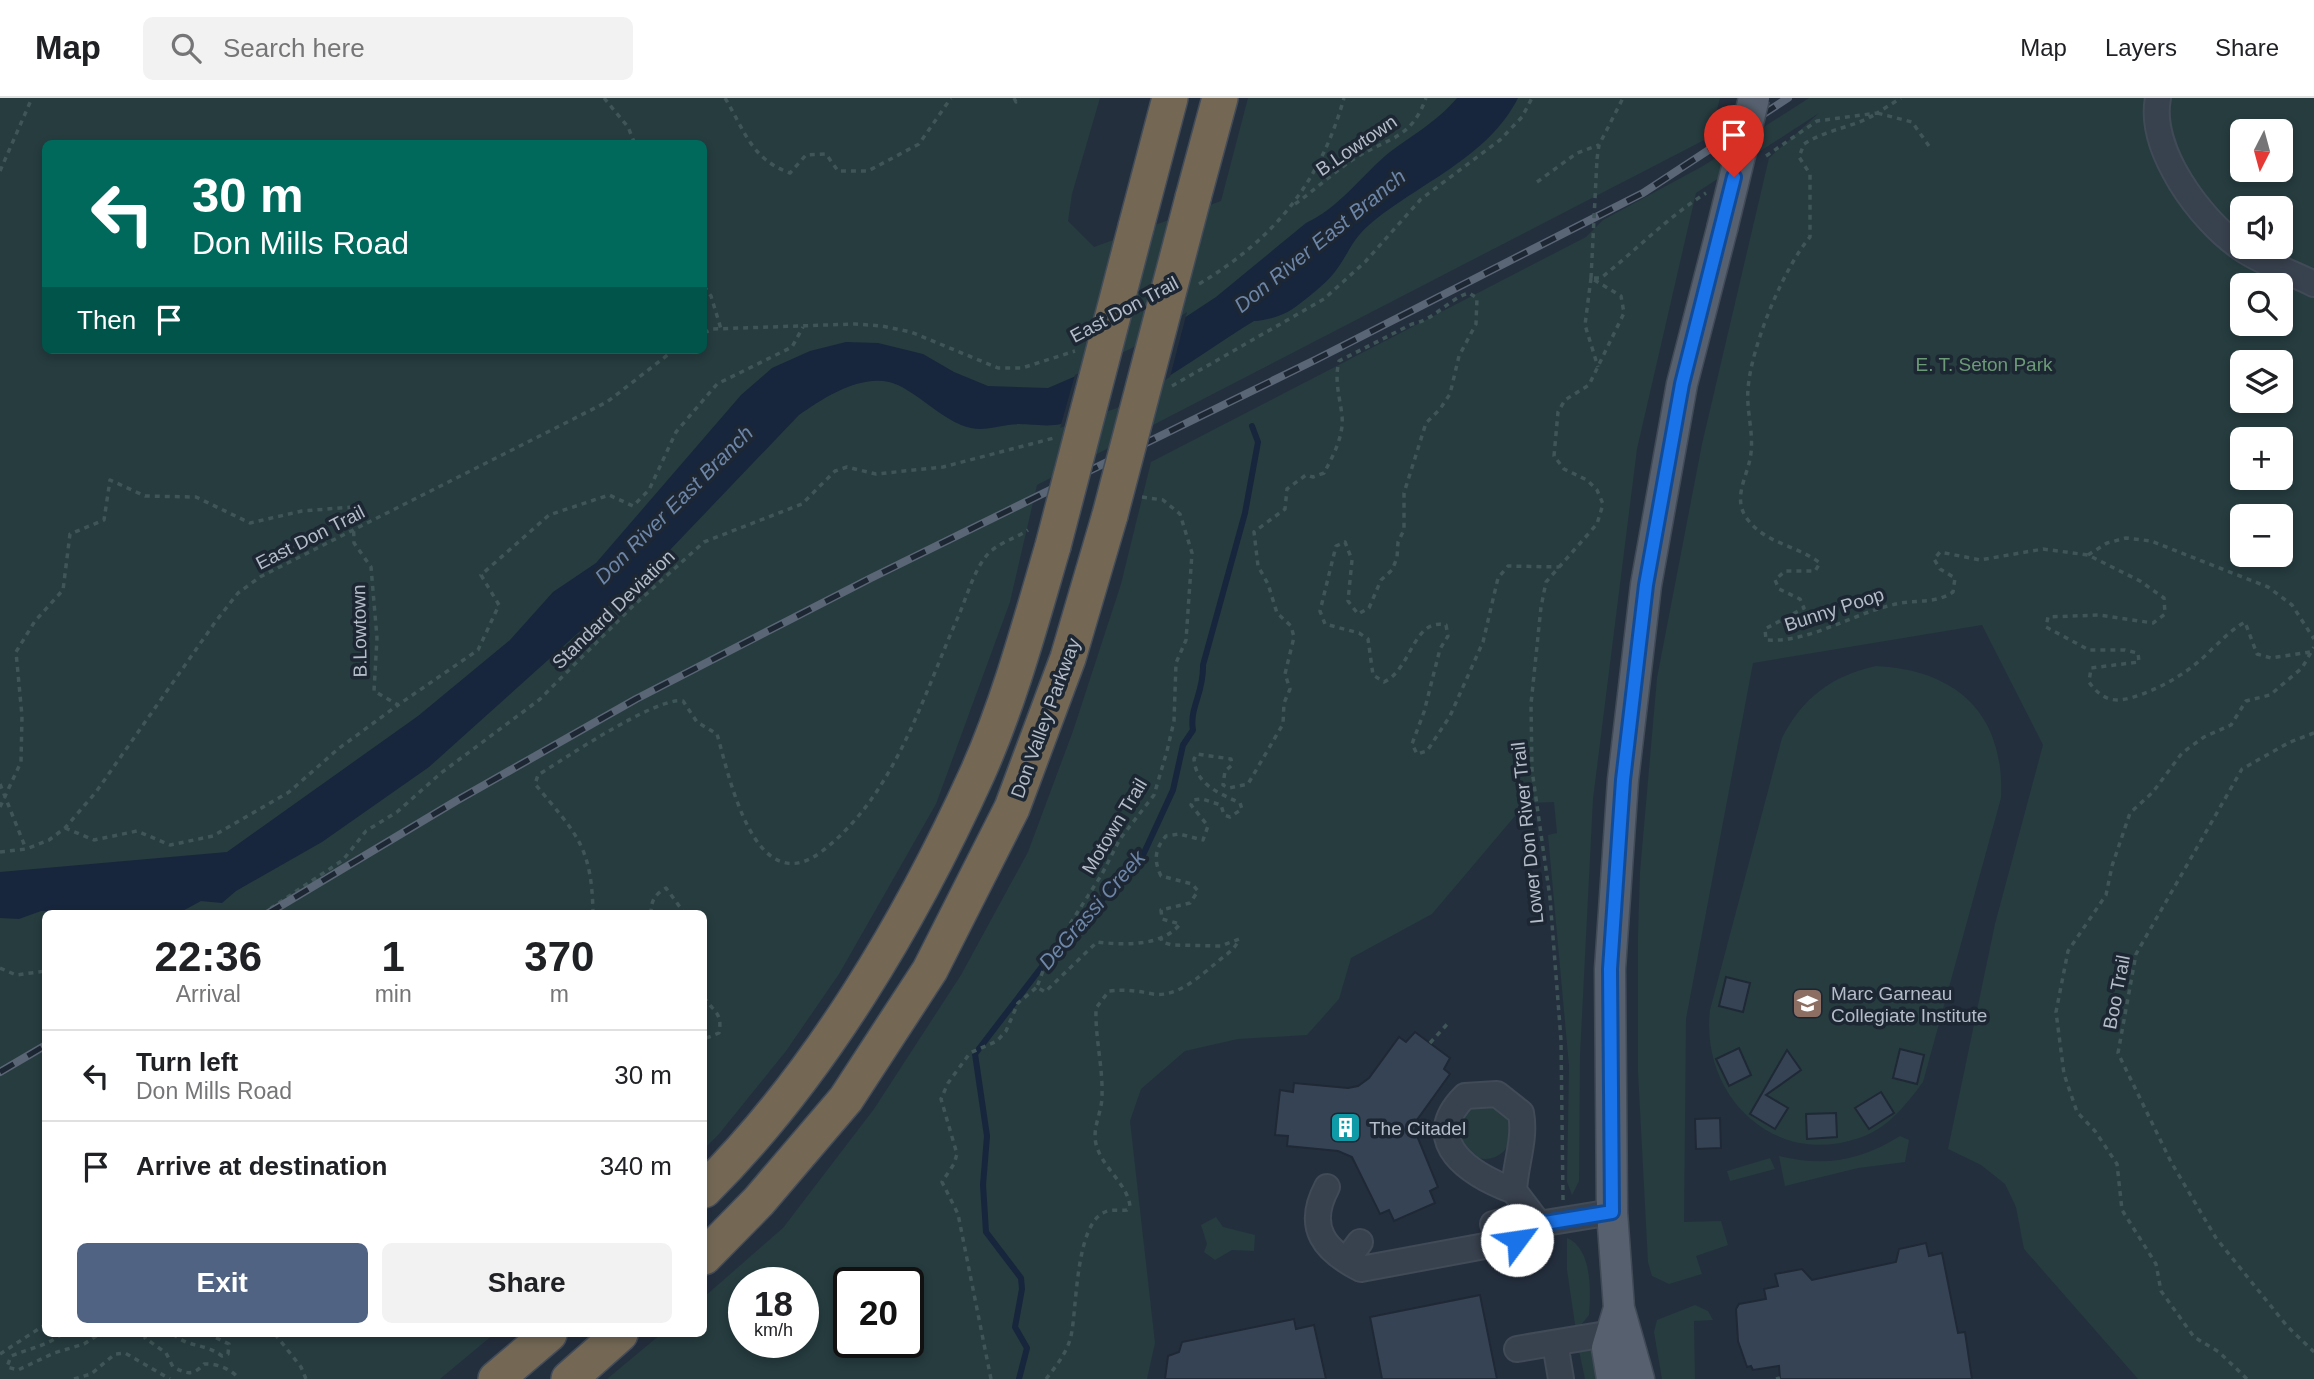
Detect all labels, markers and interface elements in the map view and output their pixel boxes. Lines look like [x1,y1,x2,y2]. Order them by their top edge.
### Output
search box [143,17,633,80]
text: Map [35,29,101,66]
icon: search [167,29,205,67]
text: Search here [223,33,365,63]
text: Map [2020,34,2067,61]
text: Layers [2105,34,2177,61]
text: Share [2215,34,2279,61]
pin [1704,105,1764,177]
street label: B.Lowtown [1312,111,1401,180]
icon: arrive [1715,116,1753,154]
north arrow [2230,119,2292,182]
map controls [2230,119,2293,567]
water label: Don River East Branch [1229,164,1410,317]
icon: left [77,168,168,259]
text: 30 m [192,168,304,222]
button: sound [2230,196,2293,259]
text: Don Mills Road [192,225,409,261]
street label: East Don Trail [1067,272,1182,347]
button: search [2230,273,2293,336]
icon: arrive [150,301,188,339]
text: Then [77,305,136,335]
button: layers [2230,350,2293,413]
park label: E. T. Seton Park [1916,354,2053,375]
water label: Don River East Branch [590,421,757,588]
button: + [2230,427,2293,490]
street label: East Don Trail [252,501,368,574]
button: − [2230,504,2293,567]
street label: Standard Deviation [548,546,679,673]
street label: Bunny Poop [1782,583,1887,635]
street label: B.Lowtown [348,584,371,678]
street label: Don Valley Parkway [1007,635,1084,801]
street label: Lower Don River Trail [1508,741,1547,925]
street label: Motown Trail [1078,775,1151,878]
water label: DeGrassi Creek [1034,845,1150,974]
text: 22:36 [155,933,262,980]
text: 1 [381,933,405,980]
text: 370 [524,933,594,980]
street label: Boo Trail [2099,953,2134,1031]
text: Arrival [176,981,241,1007]
text: min [375,981,412,1007]
text: m [550,981,569,1007]
place label: Marc Garneau Collegiate Institute [1831,983,1987,1026]
school or university icon: Marc Garneau Collegiate Institute [1791,987,1825,1021]
text: Turn left [136,1047,238,1077]
icon: left [77,1057,115,1095]
text: 30 m [614,1060,672,1090]
text: Don Mills Road [136,1078,292,1104]
building icon: The Citadel [1329,1111,1363,1145]
place label: The Citadel [1369,1118,1466,1139]
icon: arrive [77,1148,115,1186]
text: Arrive at destination [136,1151,387,1181]
text: 340 m [600,1151,672,1181]
position arrow [1480,1203,1554,1277]
button: Exit [77,1243,368,1323]
button: Share [382,1243,672,1323]
speed limit sign: 20 [833,1267,924,1358]
text: 18 [754,1284,793,1323]
text: km/h [754,1320,793,1340]

